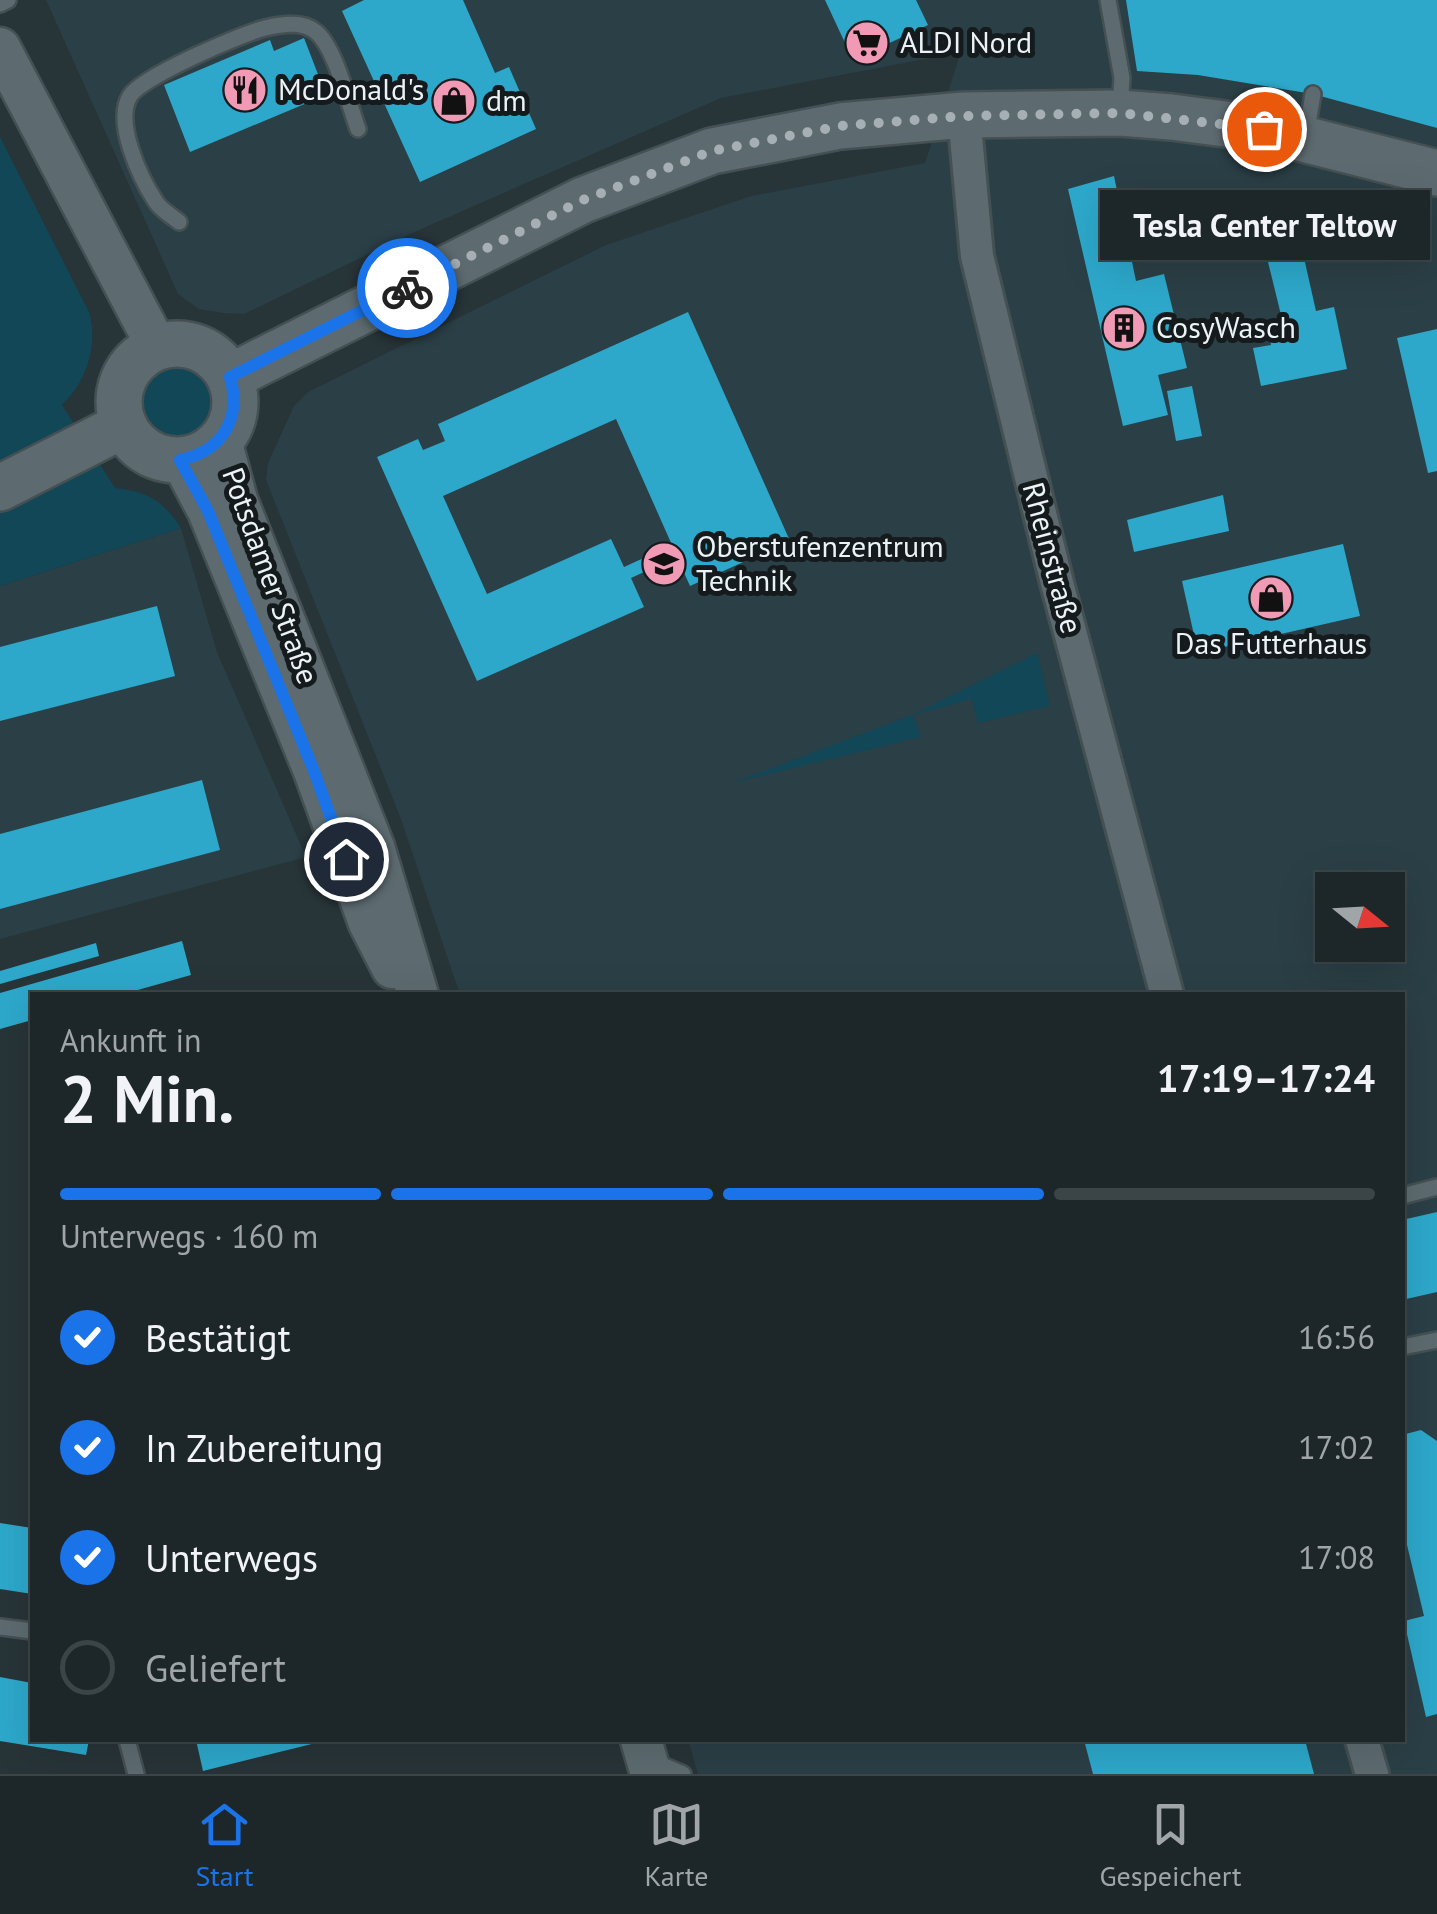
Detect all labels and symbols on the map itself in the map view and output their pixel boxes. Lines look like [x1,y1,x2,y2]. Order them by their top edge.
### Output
supermarket icon: ALDI Nord [844,20,890,66]
place label: ALDI Nord [900,22,1032,61]
restaurant icon: McDonald's [222,67,268,113]
place label: McDonald's [278,69,424,108]
shop icon: dm [431,78,477,124]
place label: dm [486,80,527,119]
pin [1222,87,1307,172]
callout: Tesla Center Teltow [1099,189,1429,259]
courier [357,238,457,338]
building icon: CosyWasch [1101,305,1147,351]
place label: CosyWasch [1156,307,1296,346]
street label: Potsdamer Straße [214,462,329,689]
street label: Rheinstraße [1015,478,1092,637]
place label: Oberstufenzentrum Technik [696,526,944,599]
school or university icon: Oberstufenzentrum Technik [641,541,687,587]
shop icon: Das Futterhaus [1248,575,1294,621]
place label: Das Futterhaus [1175,623,1367,662]
pin [304,817,389,902]
north arrow [1315,872,1405,962]

